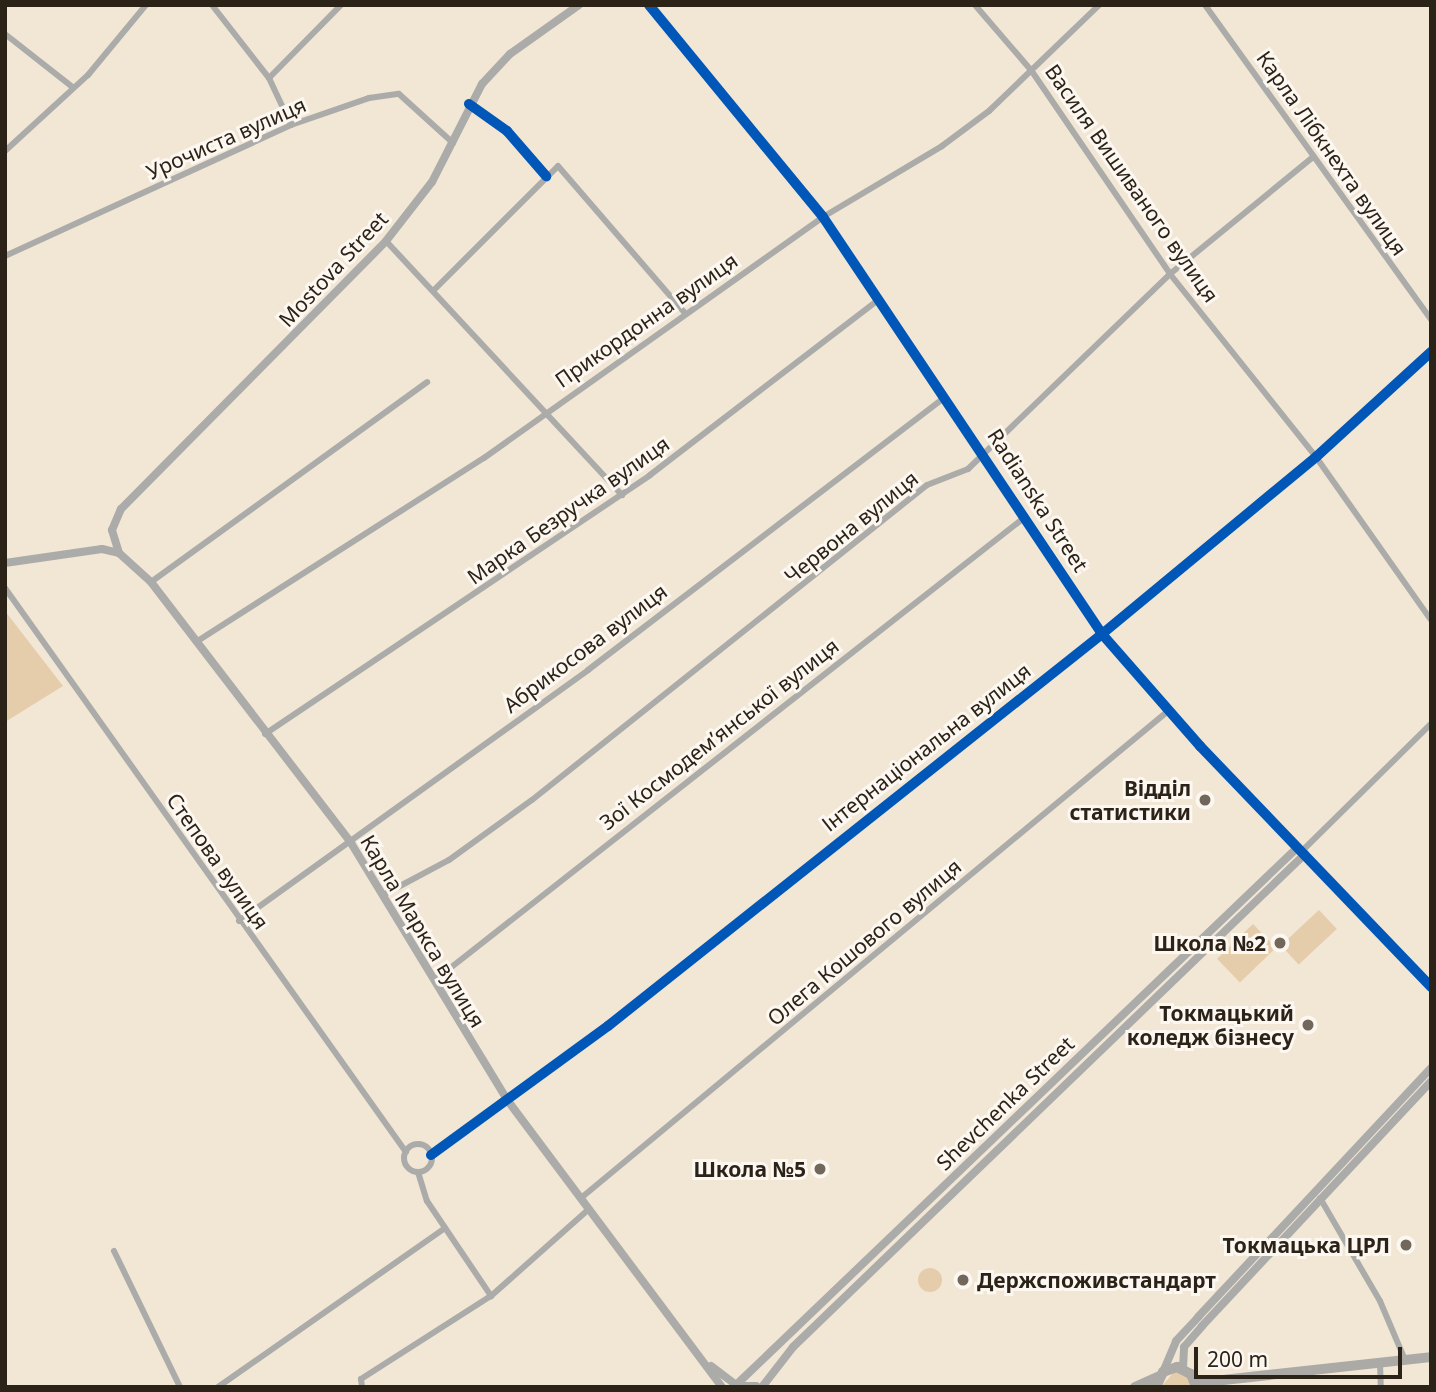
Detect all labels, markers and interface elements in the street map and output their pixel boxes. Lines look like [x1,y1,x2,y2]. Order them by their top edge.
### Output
street label: Карла Лібкнехта вулиця [1252,46,1412,260]
street label: Василя Вишиваного вулиця [1040,59,1224,307]
street label: Урочиста вулиця [142,92,310,184]
street label: Mostova Street [273,206,393,332]
street label: Прикордонна вулиця [550,248,742,392]
street label: Radianska Street [982,424,1094,576]
street label: Марка Безручка вулиця [462,431,674,589]
street label: Червона вулиця [779,465,923,589]
street label: Абрикосова вулиця [498,578,672,718]
street label: Зої Космодем’янської вулиця [595,633,843,835]
street label: Інтернаціональна вулиця [817,658,1035,836]
place label: Відділ статистики [1069,775,1191,825]
street label: Степова вулиця [162,788,274,934]
marker: Відділ статистики [1197,792,1213,808]
street label: Карла Маркса вулиця [356,830,490,1032]
street label: Олега Кошового вулиця [762,854,966,1030]
place label: Школа №2 [1153,930,1266,956]
marker: Школа №2 [1272,935,1288,951]
place label: Токмацький коледж бізнесу [1127,1000,1294,1050]
marker: Токмацький коледж бізнесу [1300,1017,1316,1033]
street label: Shevchenka Street [931,1031,1079,1175]
place label: Школа №5 [693,1156,806,1182]
marker: Школа №5 [812,1161,828,1177]
place label: Токмацька ЦРЛ [1223,1232,1390,1258]
marker: Токмацька ЦРЛ [1396,1235,1416,1255]
place label: Держспоживстандарт [977,1267,1216,1293]
marker: Держспоживстандарт [955,1272,971,1288]
scale bar [1198,1332,1406,1376]
text: 200 m [1207,1345,1268,1373]

